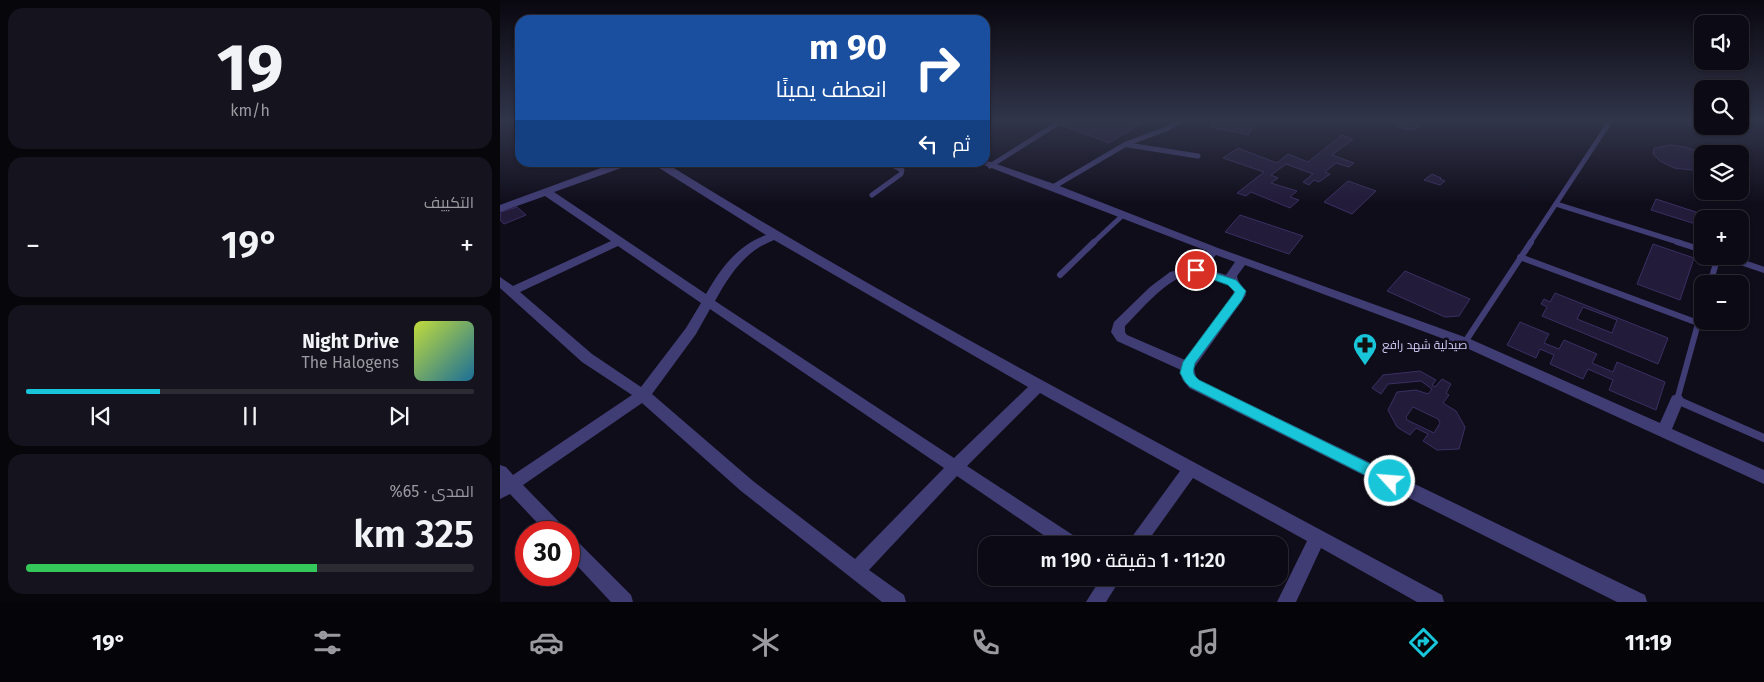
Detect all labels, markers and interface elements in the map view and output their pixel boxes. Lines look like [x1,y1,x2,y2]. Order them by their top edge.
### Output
map controls [1694,15,1749,330]
button: sound [1694,15,1749,70]
text: 90 m [809,26,887,68]
text: 19 [217,29,283,107]
icon: right [905,35,970,100]
text: انعطف يمينًا [776,76,887,103]
button: search [1694,80,1749,135]
text: km/h [230,101,270,120]
icon: left [914,130,942,158]
text: ثم [952,133,970,156]
button: layers [1694,145,1749,200]
text: التكييف [424,193,474,212]
button: + [1694,210,1749,265]
text: 19° [221,222,279,268]
text: − [26,229,40,262]
text: + [460,229,474,262]
pin [1175,249,1217,291]
icon: arrive [1182,256,1210,284]
button: − [1694,275,1749,330]
text: Night Drive [302,330,399,353]
pharmacy icon: صيدلية شهد رافع [1352,332,1378,366]
place label: صيدلية شهد رافع [1382,338,1467,353]
text: The Halogens [301,353,399,372]
icon: previous [87,402,115,430]
icon: pause [236,402,264,430]
icon: next [385,402,413,430]
position arrow [1363,454,1415,506]
text: المدى · 65% [390,482,474,501]
text: 325 km [353,511,474,557]
speed limit sign: 30 [515,521,580,586]
text: 11:20 · 1 دقيقة · 190 m [1041,549,1225,572]
icon: filters [310,625,345,660]
icon: car [529,625,564,660]
icon: climate [748,625,783,660]
icon: phone [968,625,1003,660]
icon: music [1187,625,1222,660]
icon: directions [1406,625,1441,660]
text: 19° [92,629,126,656]
text: 11:19 [1625,629,1672,656]

